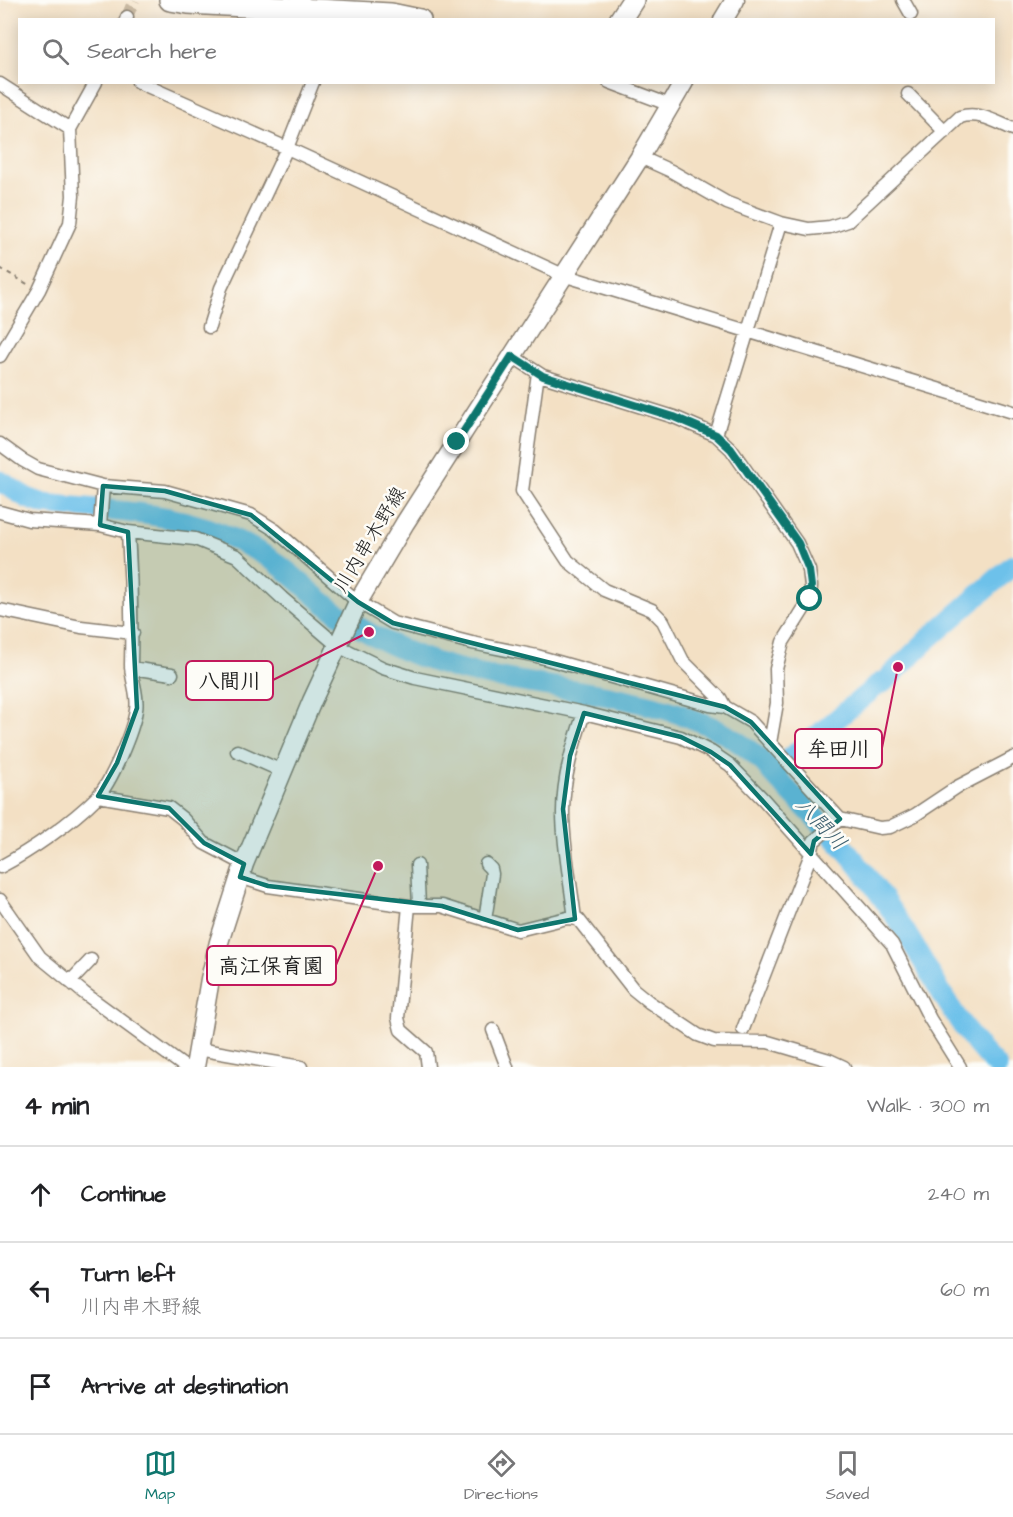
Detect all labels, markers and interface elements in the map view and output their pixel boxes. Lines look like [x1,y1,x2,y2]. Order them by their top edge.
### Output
search box [18,18,995,84]
icon: search [39,35,72,68]
text: Search here [87,36,217,67]
route end [443,428,469,454]
street label: 川内串木野線 [327,481,413,599]
route start [796,585,822,611]
callout: 八間川 [186,661,273,700]
text: 八間川 [199,667,262,696]
callout: 牟田川 [795,729,882,768]
text: 牟田川 [808,735,871,764]
water label: 八間川 [789,791,853,857]
callout: 高江保育園 [207,946,336,985]
text: 高江保育園 [219,952,324,981]
text: 4 min [24,1088,89,1124]
text: Walk · 300 m [867,1092,989,1120]
icon: ahead [24,1178,57,1211]
text: Continue [81,1179,166,1210]
text: 240 m [928,1180,989,1208]
text: Turn left [81,1259,175,1290]
icon: left [24,1274,57,1307]
text: 60 m [940,1276,989,1304]
text: 川内串木野線 [81,1293,201,1321]
icon: arrive [24,1370,57,1403]
text: Arrive at destination [81,1371,288,1402]
tab: Map [144,1447,177,1505]
tab: Directions [464,1447,538,1505]
tab: Saved [826,1447,869,1505]

